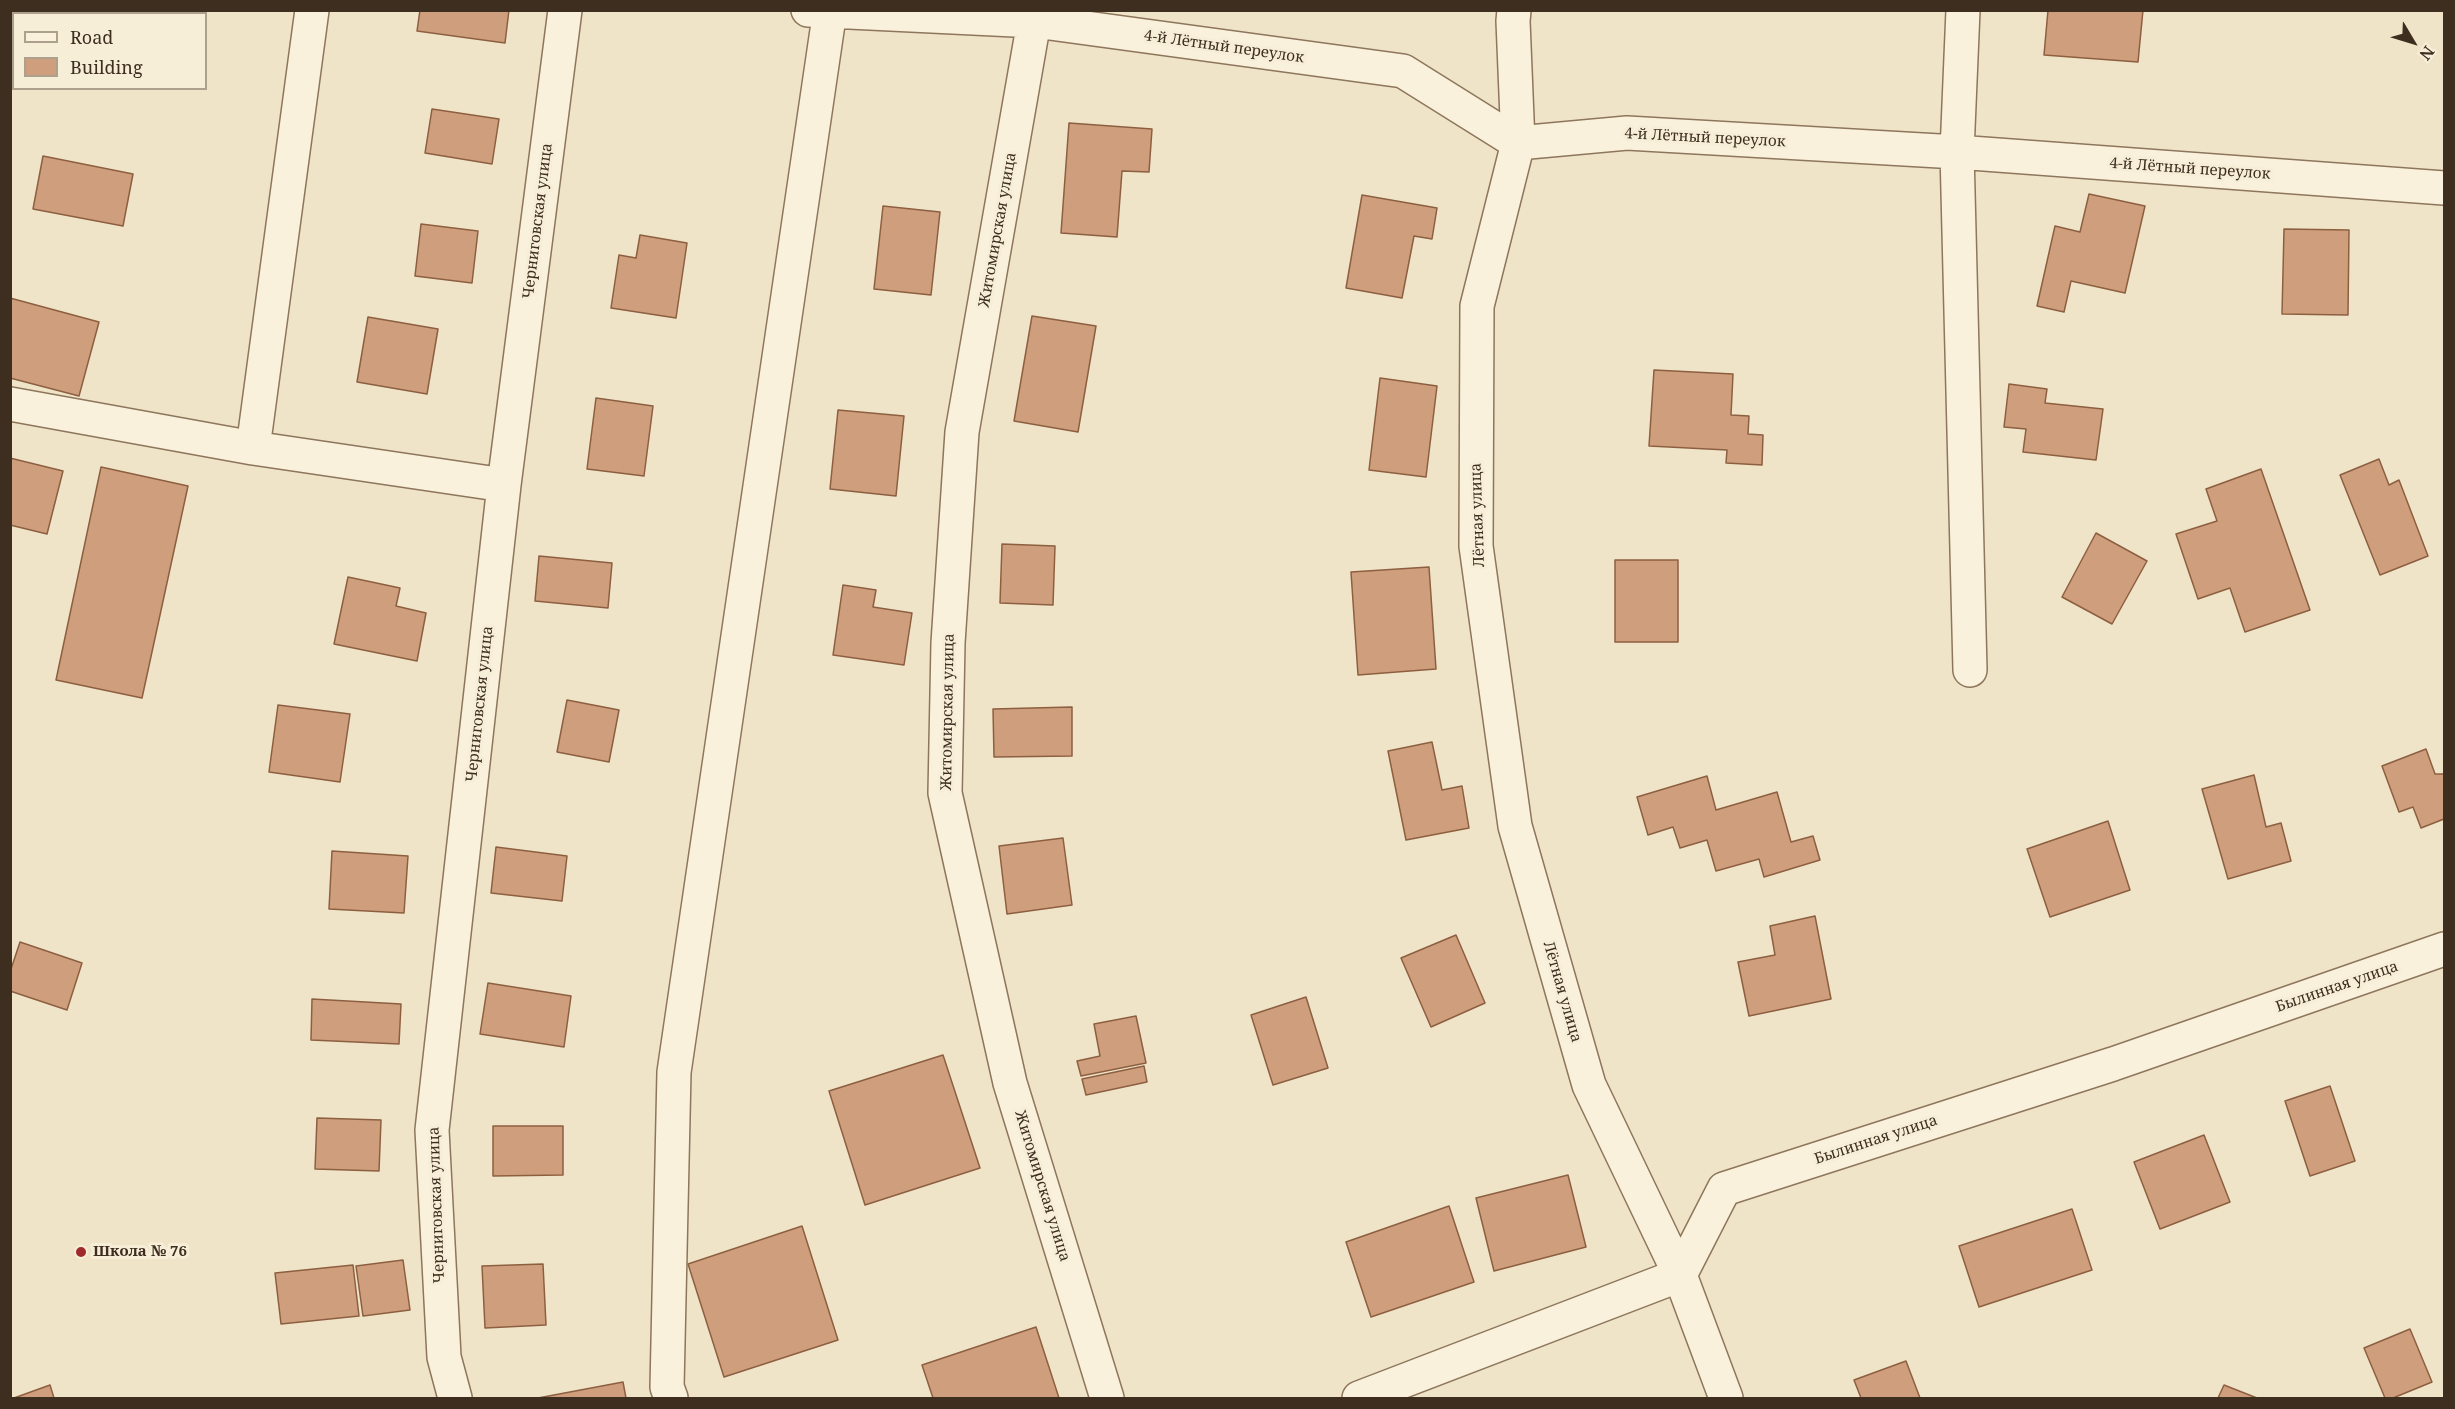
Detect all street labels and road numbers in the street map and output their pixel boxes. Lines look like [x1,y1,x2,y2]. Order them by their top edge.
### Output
street label: 4-й Лётный переулок [1143,27,1305,67]
street label: 4-й Лётный переулок [1624,125,1786,151]
street label: Черниговская улица [520,142,556,300]
street label: Житомирская улица [975,151,1021,309]
street label: 4-й Лётный переулок [2109,154,2271,184]
street label: Лётная улица [1467,463,1489,567]
street label: Черниговская улица [463,625,497,783]
street label: Житомирская улица [938,633,958,791]
street label: Лётная улица [1539,939,1585,1045]
street label: Былинная улица [2273,958,2401,1016]
street label: Житомирская улица [1010,1108,1074,1264]
street label: Былинная улица [1812,1112,1940,1168]
street label: Черниговская улица [425,1126,449,1284]

